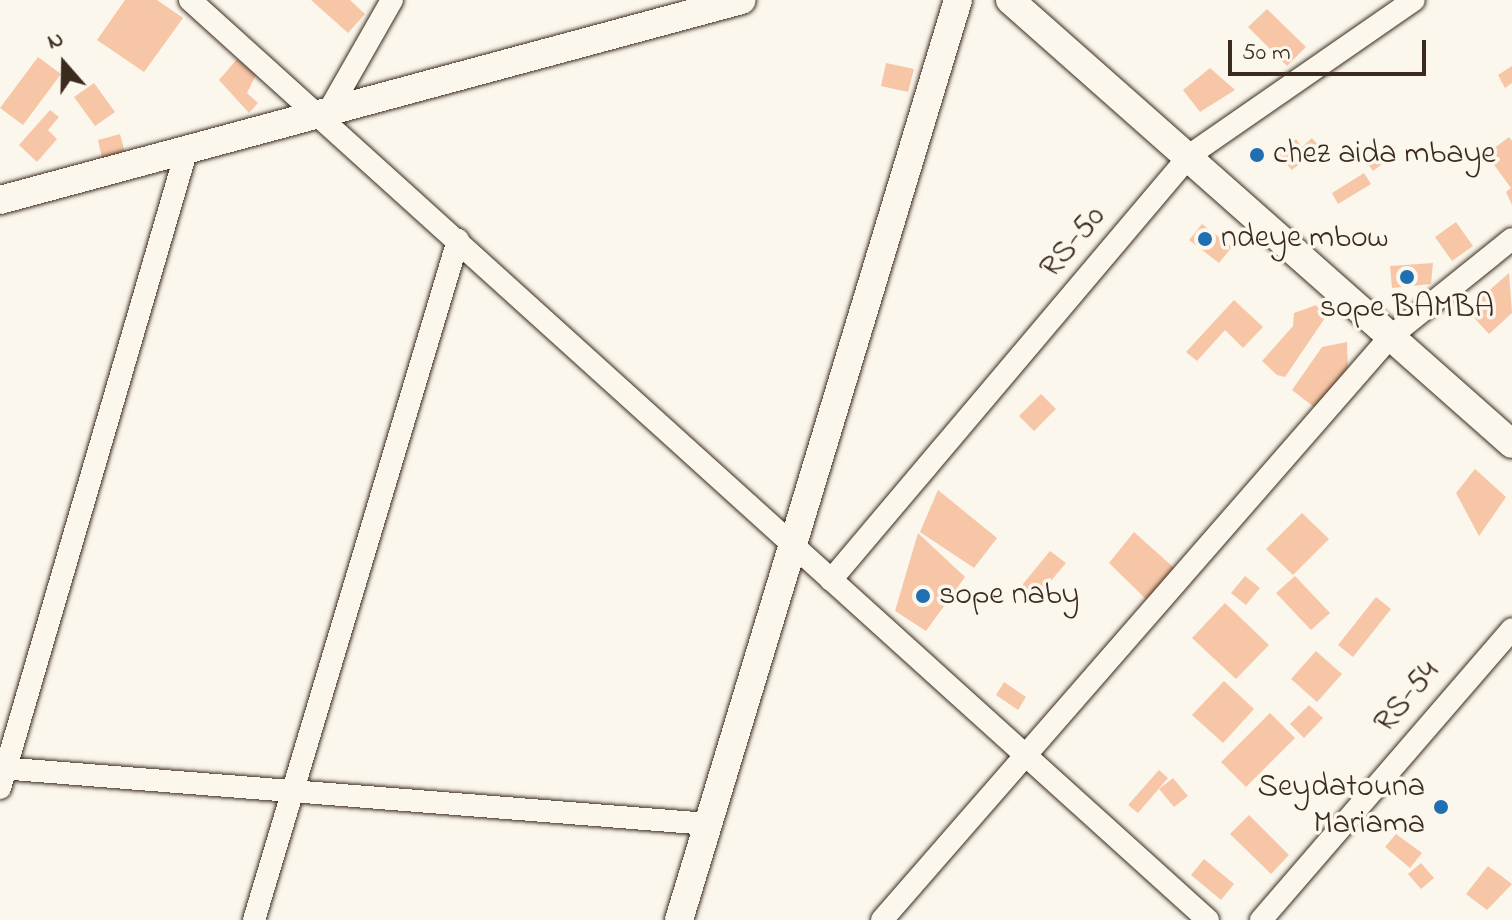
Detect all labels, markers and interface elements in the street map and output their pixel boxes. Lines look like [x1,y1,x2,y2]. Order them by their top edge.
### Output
north arrow [24,24,104,104]
text: N [43,24,68,59]
scale bar [1232,24,1430,74]
text: 50 m [1242,36,1291,71]
place label: chez aida mbaye [1273,136,1496,174]
marker: chez aida mbaye [1248,146,1266,164]
street label: RS-50 [1033,199,1115,287]
place label: ndeye mbow [1221,220,1389,258]
marker: ndeye mbow [1196,230,1214,248]
marker: sope BAMBA [1398,268,1416,286]
place label: sope BAMBA [1320,290,1494,328]
place label: sope naby [939,577,1079,615]
marker: sope naby [914,587,932,605]
street label: RS-54 [1367,654,1449,742]
place label: Seydatouna Mariama [1257,770,1425,845]
marker: Seydatouna Mariama [1432,798,1450,816]

